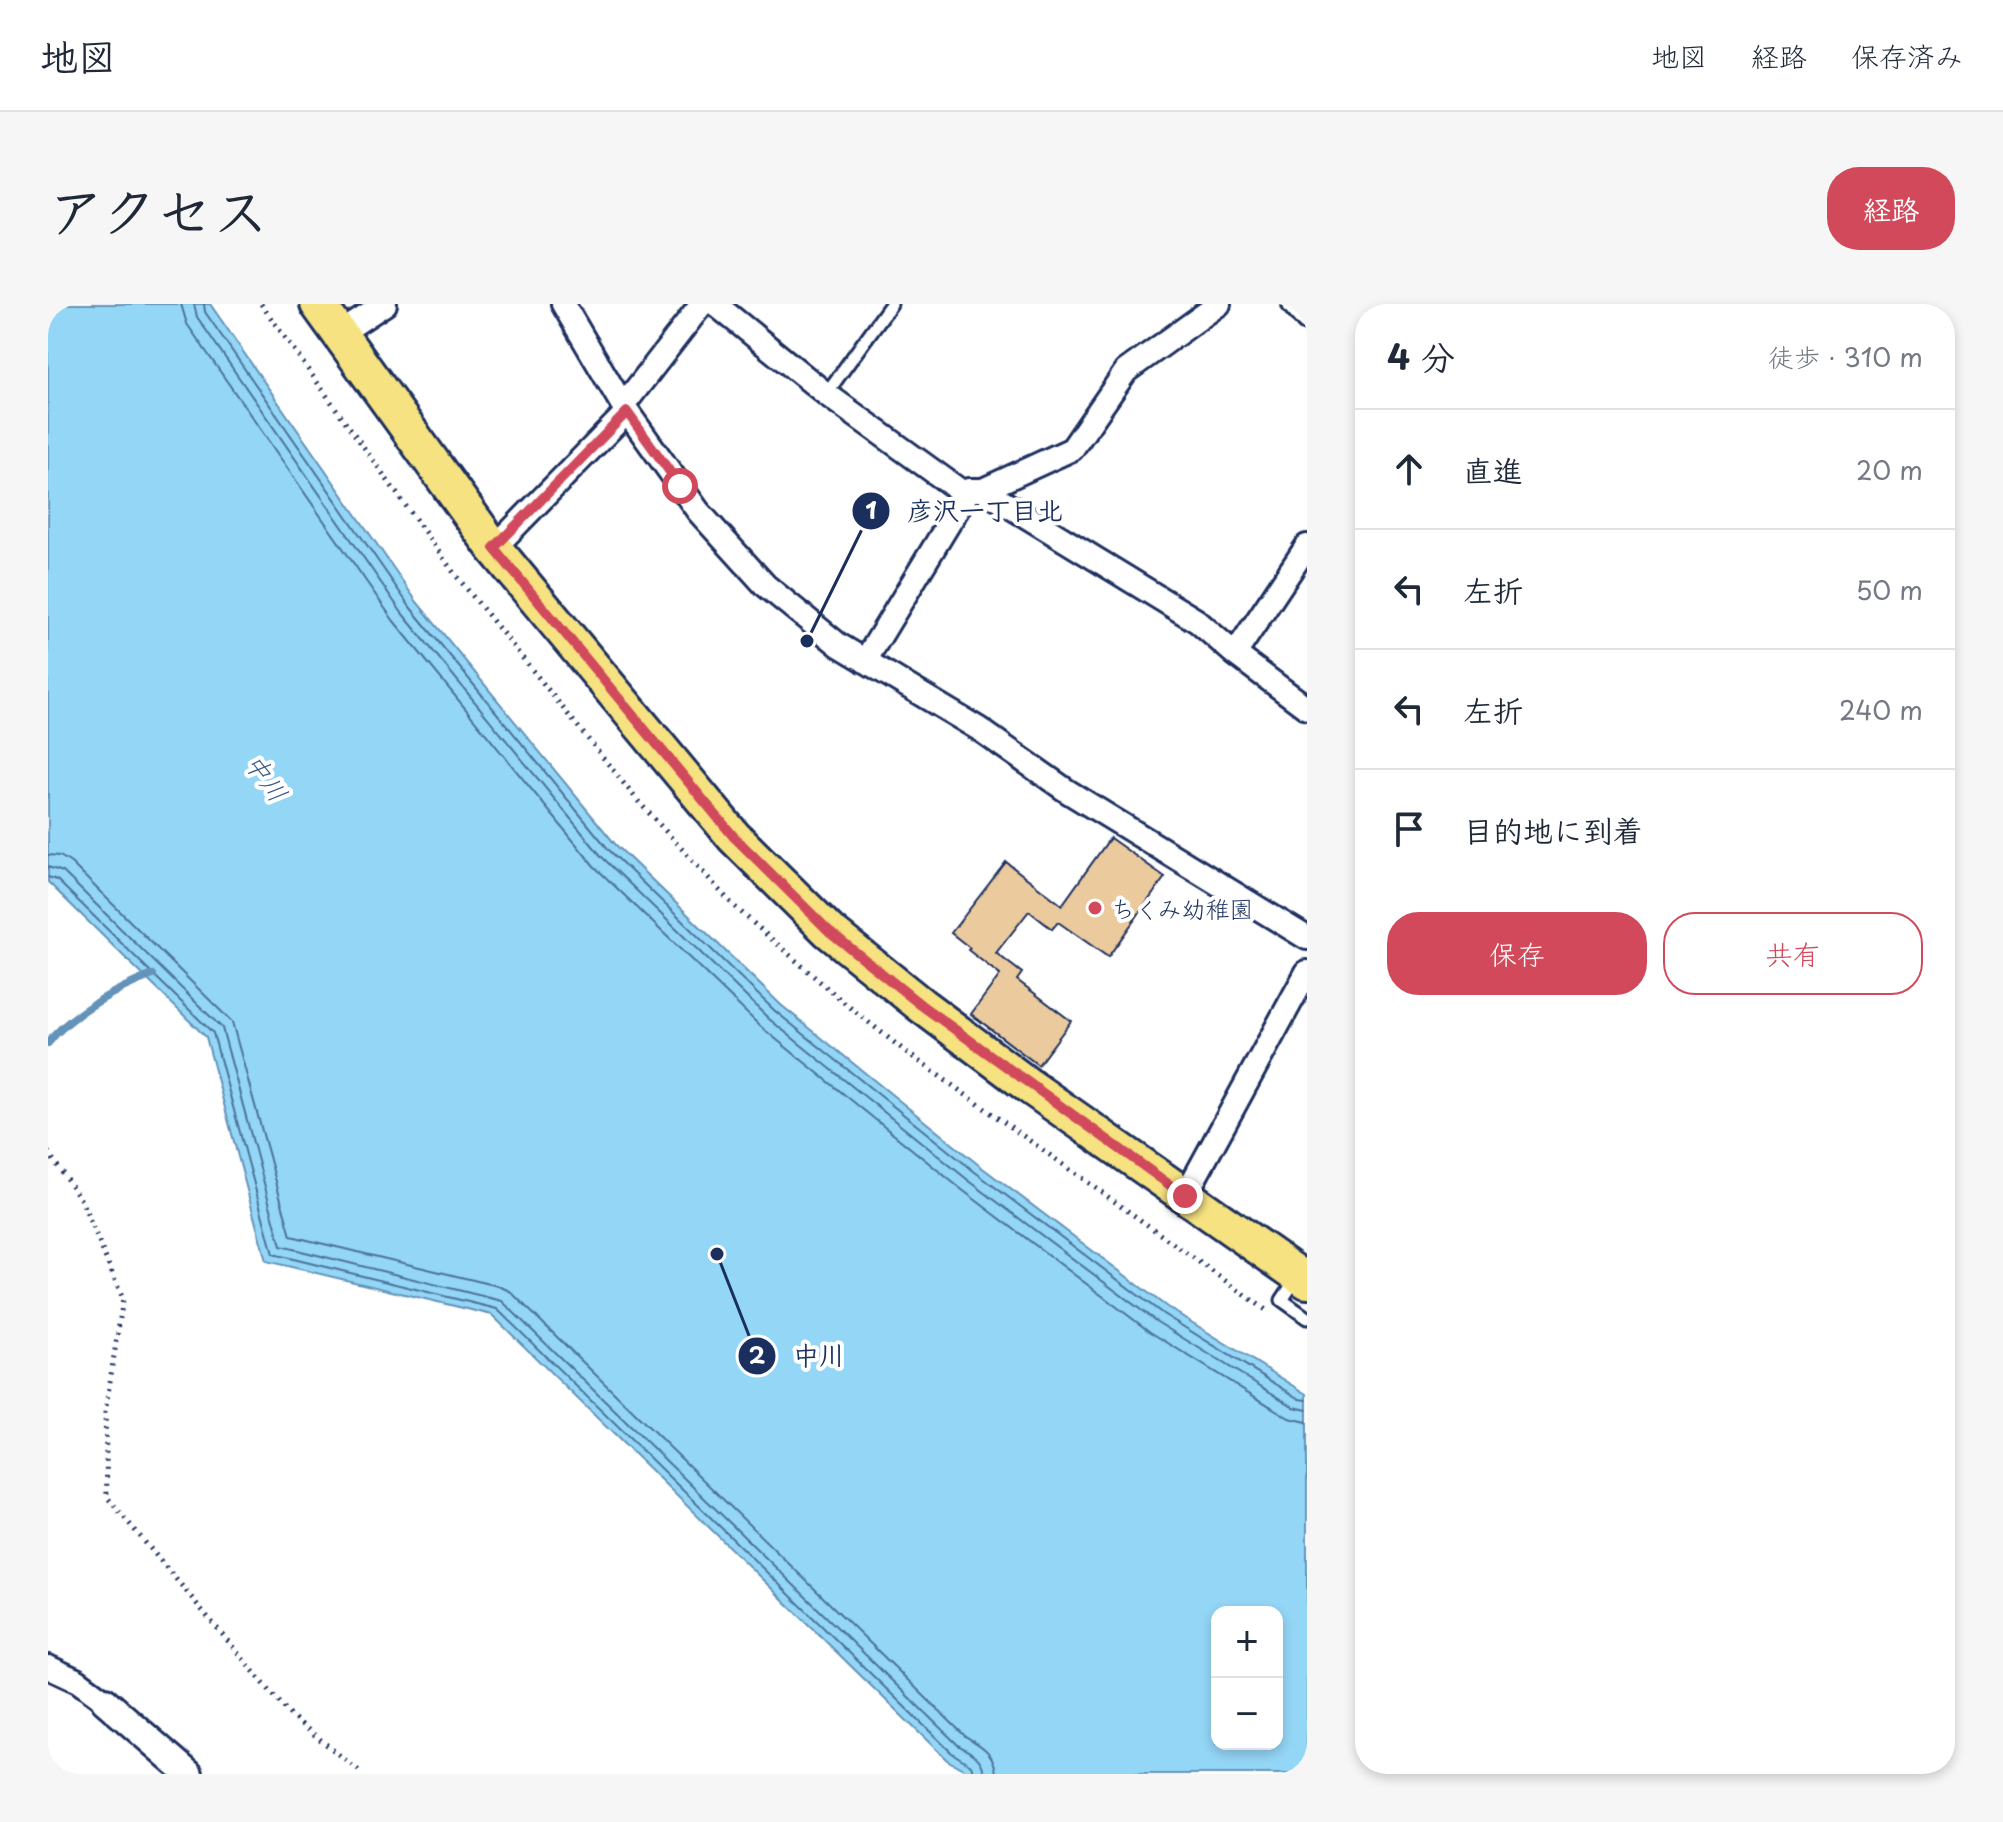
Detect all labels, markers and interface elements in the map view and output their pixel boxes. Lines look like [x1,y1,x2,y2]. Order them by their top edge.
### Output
text: 地図 [40,27,116,84]
text: 地図 [1651,34,1707,77]
text: 経路 [1751,34,1807,77]
text: 保存済み [1851,34,1963,77]
text: アクセス [48,166,269,251]
button: 経路 [1827,167,1955,250]
text: 4 分 [1387,330,1455,382]
text: 徒歩 · 310 m [1768,337,1923,376]
icon: ahead [1387,447,1431,491]
text: 直進 [1463,447,1523,492]
text: 20 m [1856,450,1923,489]
route start [662,468,698,504]
callout: 彦沢一丁目北 [851,486,1079,536]
text: 彦沢一丁目北 [907,490,1063,529]
text: 1 [865,491,877,527]
icon: left [1387,567,1431,611]
text: 左折 [1463,567,1523,612]
text: 50 m [1856,570,1923,609]
icon: left [1387,687,1431,731]
text: 左折 [1463,687,1523,732]
text: 240 m [1839,690,1923,729]
water label: 中川 [236,744,298,810]
icon: arrive [1387,807,1431,851]
text: 目的地に到着 [1463,807,1643,852]
place label: ちくみ幼稚園 [1111,890,1254,926]
marker: ちくみ幼稚園 [1086,899,1104,917]
button: 保存 [1387,912,1647,995]
button: 共有 [1663,912,1923,995]
route end [1167,1178,1203,1214]
callout: 中川 [737,1331,861,1381]
text: 中川 [793,1335,845,1374]
text: 2 [749,1336,766,1372]
map controls [1211,1606,1283,1750]
button: + [1211,1606,1283,1678]
button: − [1211,1678,1283,1750]

